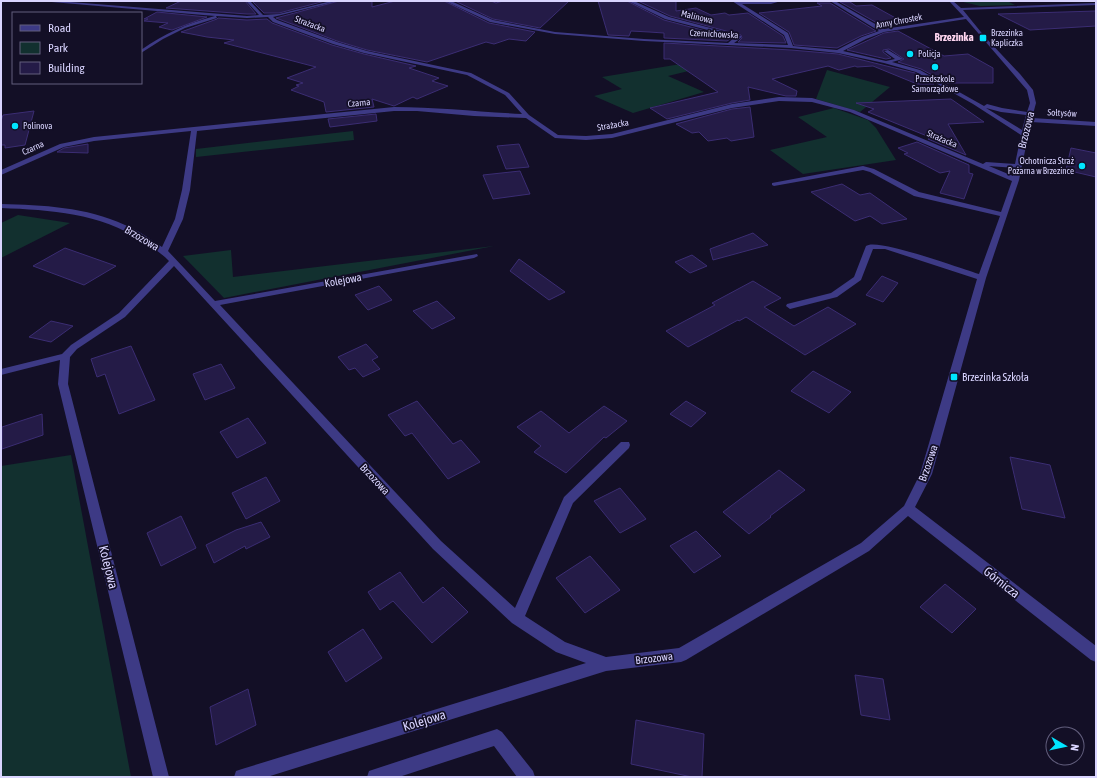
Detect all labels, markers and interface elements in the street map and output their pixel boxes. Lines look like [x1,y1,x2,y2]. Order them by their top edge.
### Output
street label: Malinowa [680,8,714,26]
legend [12,12,142,84]
street label: Anny Chrostek [875,12,923,30]
street label: Strażacka [293,14,327,34]
text: Road [48,21,71,35]
street label: Czernichowska [689,28,739,40]
place label: Brzezinka Kapliczka [991,28,1023,48]
district label: Brzezinka [934,31,974,43]
marker: Brzezinka Kapliczka [978,33,988,43]
text: Park [48,41,69,55]
marker: Policja [905,49,915,59]
place label: Policja [918,49,941,59]
text: Building [48,61,86,75]
marker: Przedszkole Samorządowe [930,62,940,72]
place label: Przedszkole Samorządowe [912,74,958,94]
street label: Czarna [347,97,371,109]
street label: Sołtysów [1047,107,1078,119]
street label: Brzozowa [1016,110,1036,150]
street label: Strażacka [596,117,630,133]
marker: Polinova [10,121,20,131]
place label: Polinova [23,121,52,131]
street label: Strażacka [925,128,959,150]
street label: Czarna [21,139,45,157]
place label: Ochotnicza Straż Pożarna w Brzezince [1008,156,1075,176]
marker: Ochotnicza Straż Pożarna w Brzezince [1077,161,1087,171]
street label: Brzozowa [123,223,161,253]
street label: Kolejowa [324,271,362,289]
place label: Brzezinka Szkoła [962,371,1029,383]
marker: Brzezinka Szkoła [949,372,959,382]
street label: Brzozowa [916,443,940,483]
street label: Brzozowa [358,461,392,497]
street label: Kolejowa [96,544,121,590]
street label: Górnicza [981,564,1023,601]
street label: Brzozowa [634,650,674,666]
street label: Kolejowa [401,707,447,734]
north arrow [1045,726,1085,766]
text: N [1068,743,1081,752]

